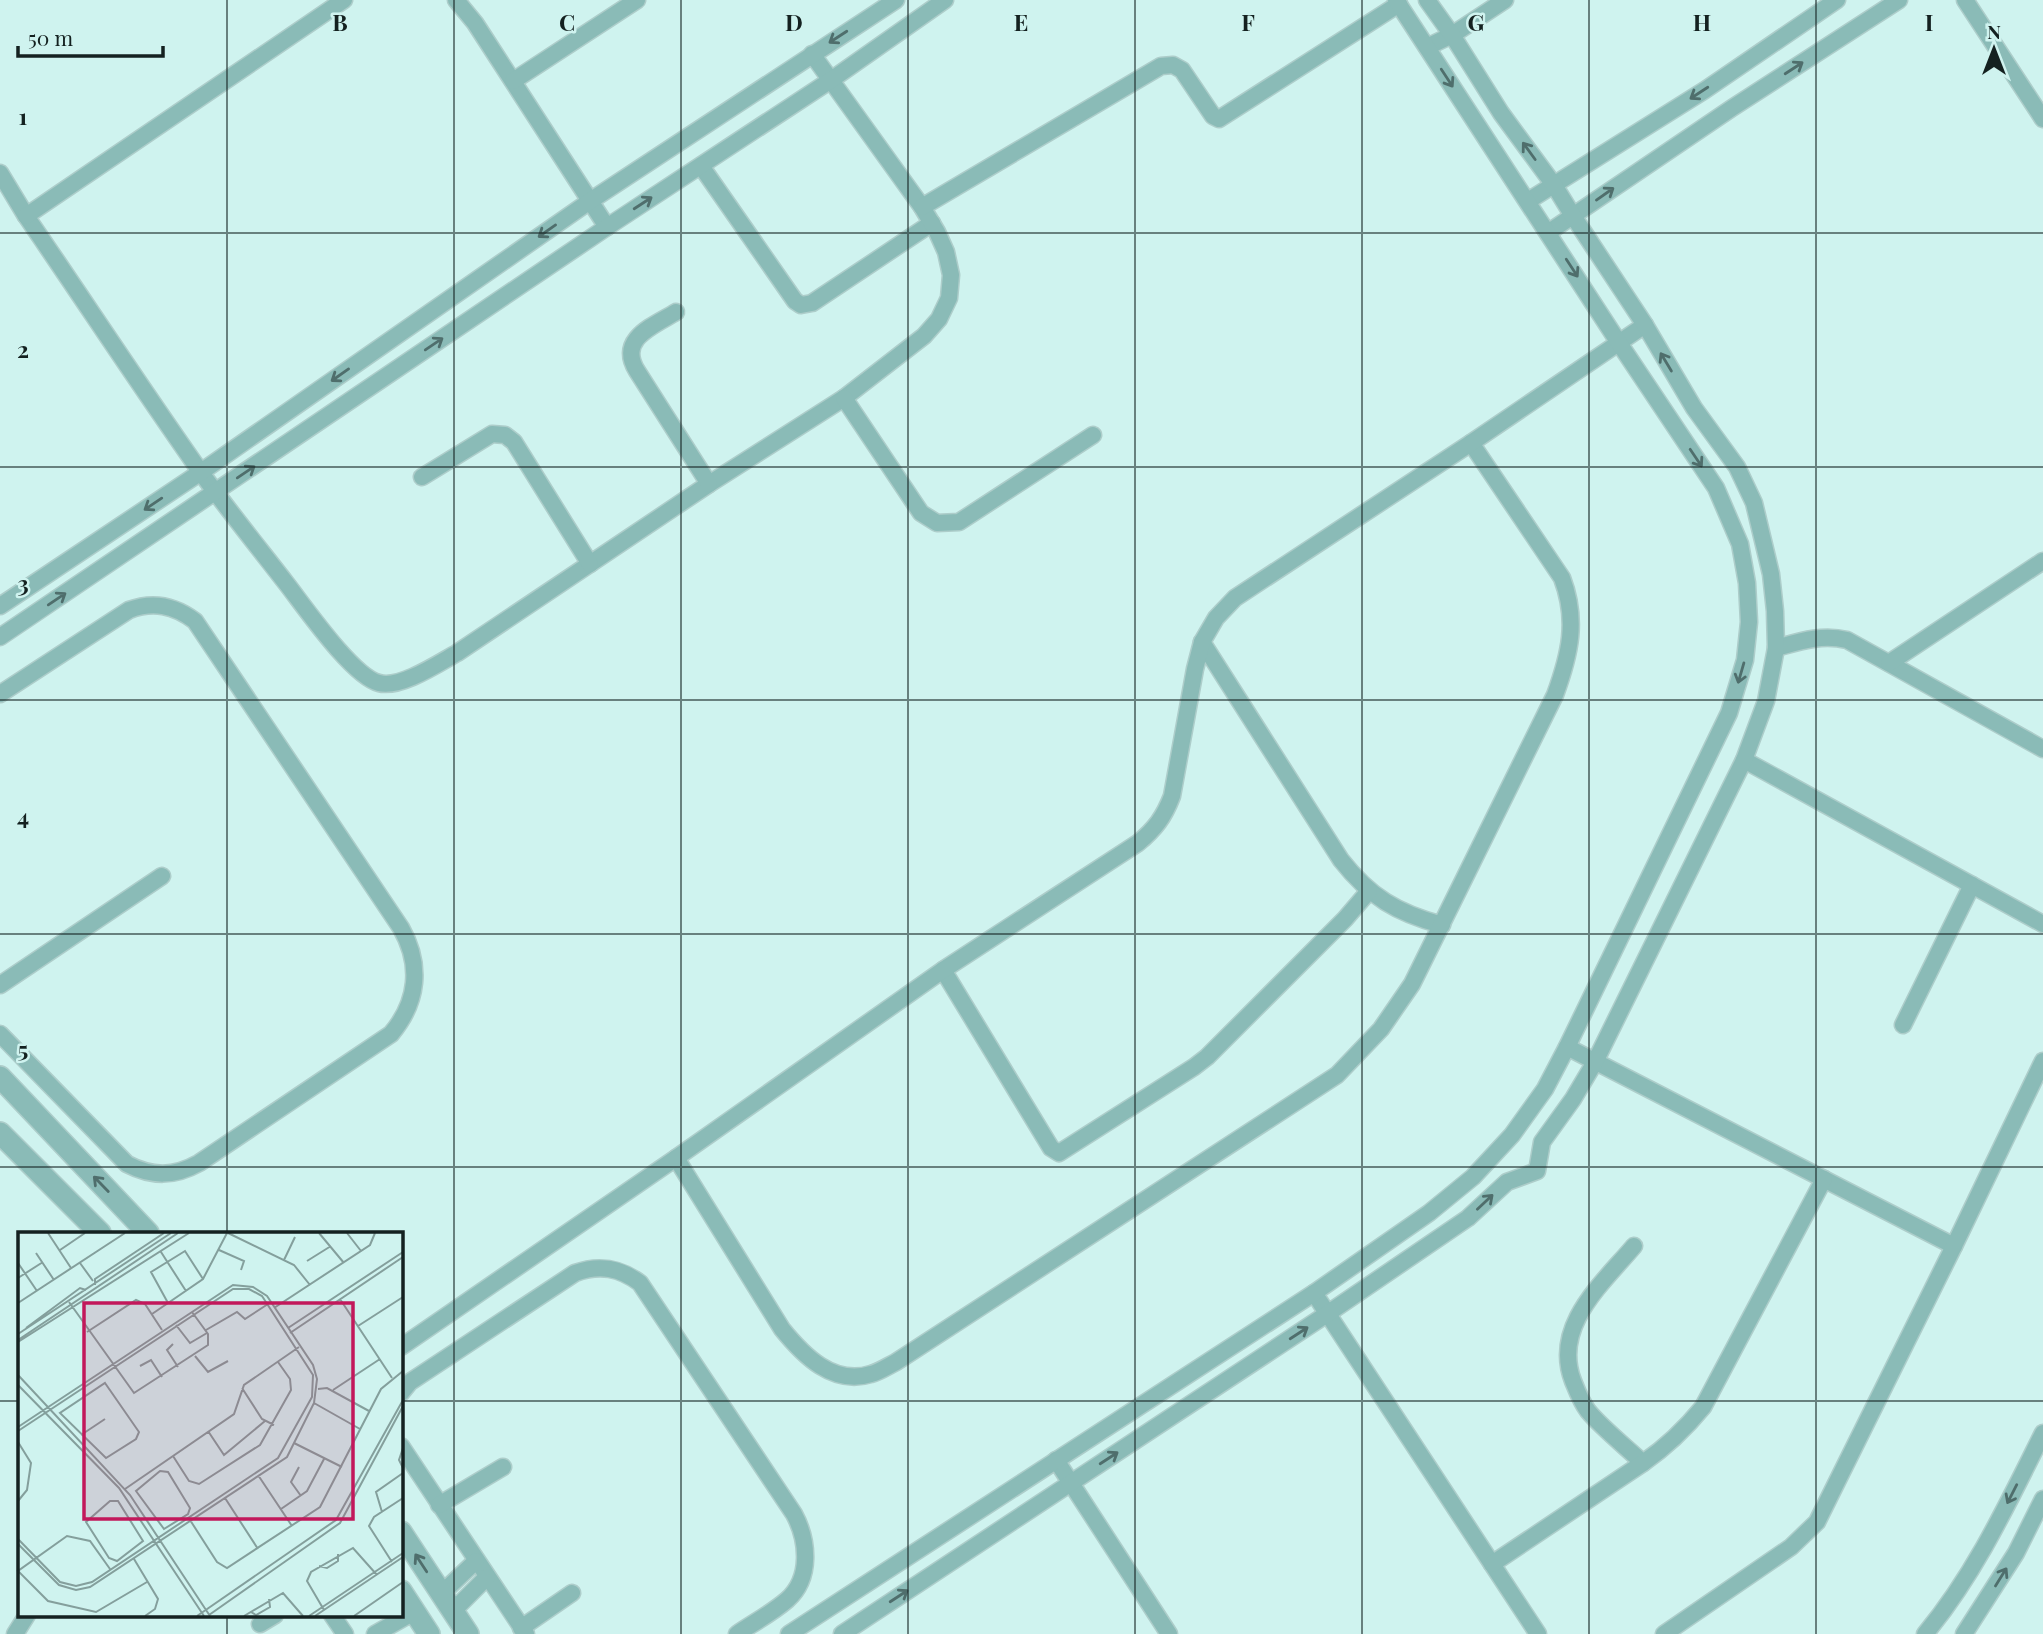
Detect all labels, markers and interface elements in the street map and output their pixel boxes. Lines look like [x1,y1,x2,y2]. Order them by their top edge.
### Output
text: B [332,6,348,37]
text: C [559,6,575,37]
text: D [785,6,803,37]
text: E [1014,6,1028,37]
text: F [1241,6,1255,37]
text: G [1468,6,1485,37]
text: H [1693,6,1711,37]
text: I [1925,6,1933,37]
scale bar [18,14,163,58]
north arrow [1959,14,2029,84]
text: N [1987,18,2001,44]
text: 50 m [28,23,74,51]
one-way arrow [829,31,849,45]
one-way arrow [1784,60,1804,74]
one-way arrow [1440,68,1454,87]
one-way arrow [1690,86,1710,100]
text: 1 [19,100,28,131]
one-way arrow [1522,142,1536,161]
one-way arrow [1595,187,1614,201]
one-way arrow [633,196,652,211]
one-way arrow [538,224,557,238]
one-way arrow [1564,258,1579,277]
text: 2 [17,333,29,364]
one-way arrow [424,337,443,352]
one-way arrow [1659,352,1673,372]
one-way arrow [331,368,350,382]
one-way arrow [1689,448,1704,467]
one-way arrow [235,465,255,479]
one-way arrow [144,497,163,512]
text: 3 [17,567,29,598]
one-way arrow [47,592,66,606]
one-way arrow [1733,662,1746,684]
text: 4 [17,800,29,831]
text: 5 [18,1033,28,1064]
one-way arrow [93,1176,110,1193]
one-way arrow [1476,1194,1494,1210]
inset map [18,1232,402,1616]
one-way arrow [1289,1325,1308,1340]
one-way arrow [1099,1451,1118,1465]
one-way arrow [2005,1483,2019,1504]
one-way arrow [414,1553,428,1573]
one-way arrow [1994,1568,2009,1587]
one-way arrow [888,1589,908,1603]

